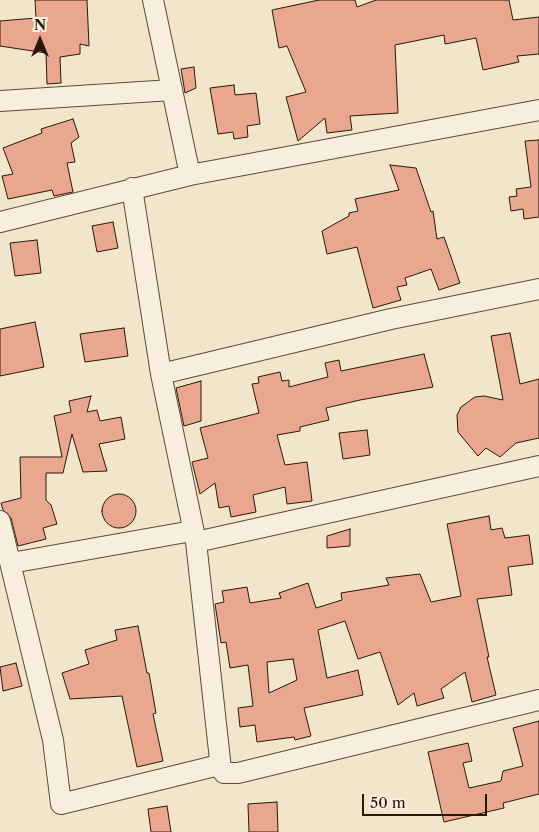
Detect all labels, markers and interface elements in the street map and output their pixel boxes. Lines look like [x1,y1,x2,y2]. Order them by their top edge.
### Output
north arrow [15,15,65,65]
text: N [34,16,46,34]
scale bar [364,784,489,816]
text: 50 m [370,793,406,812]

